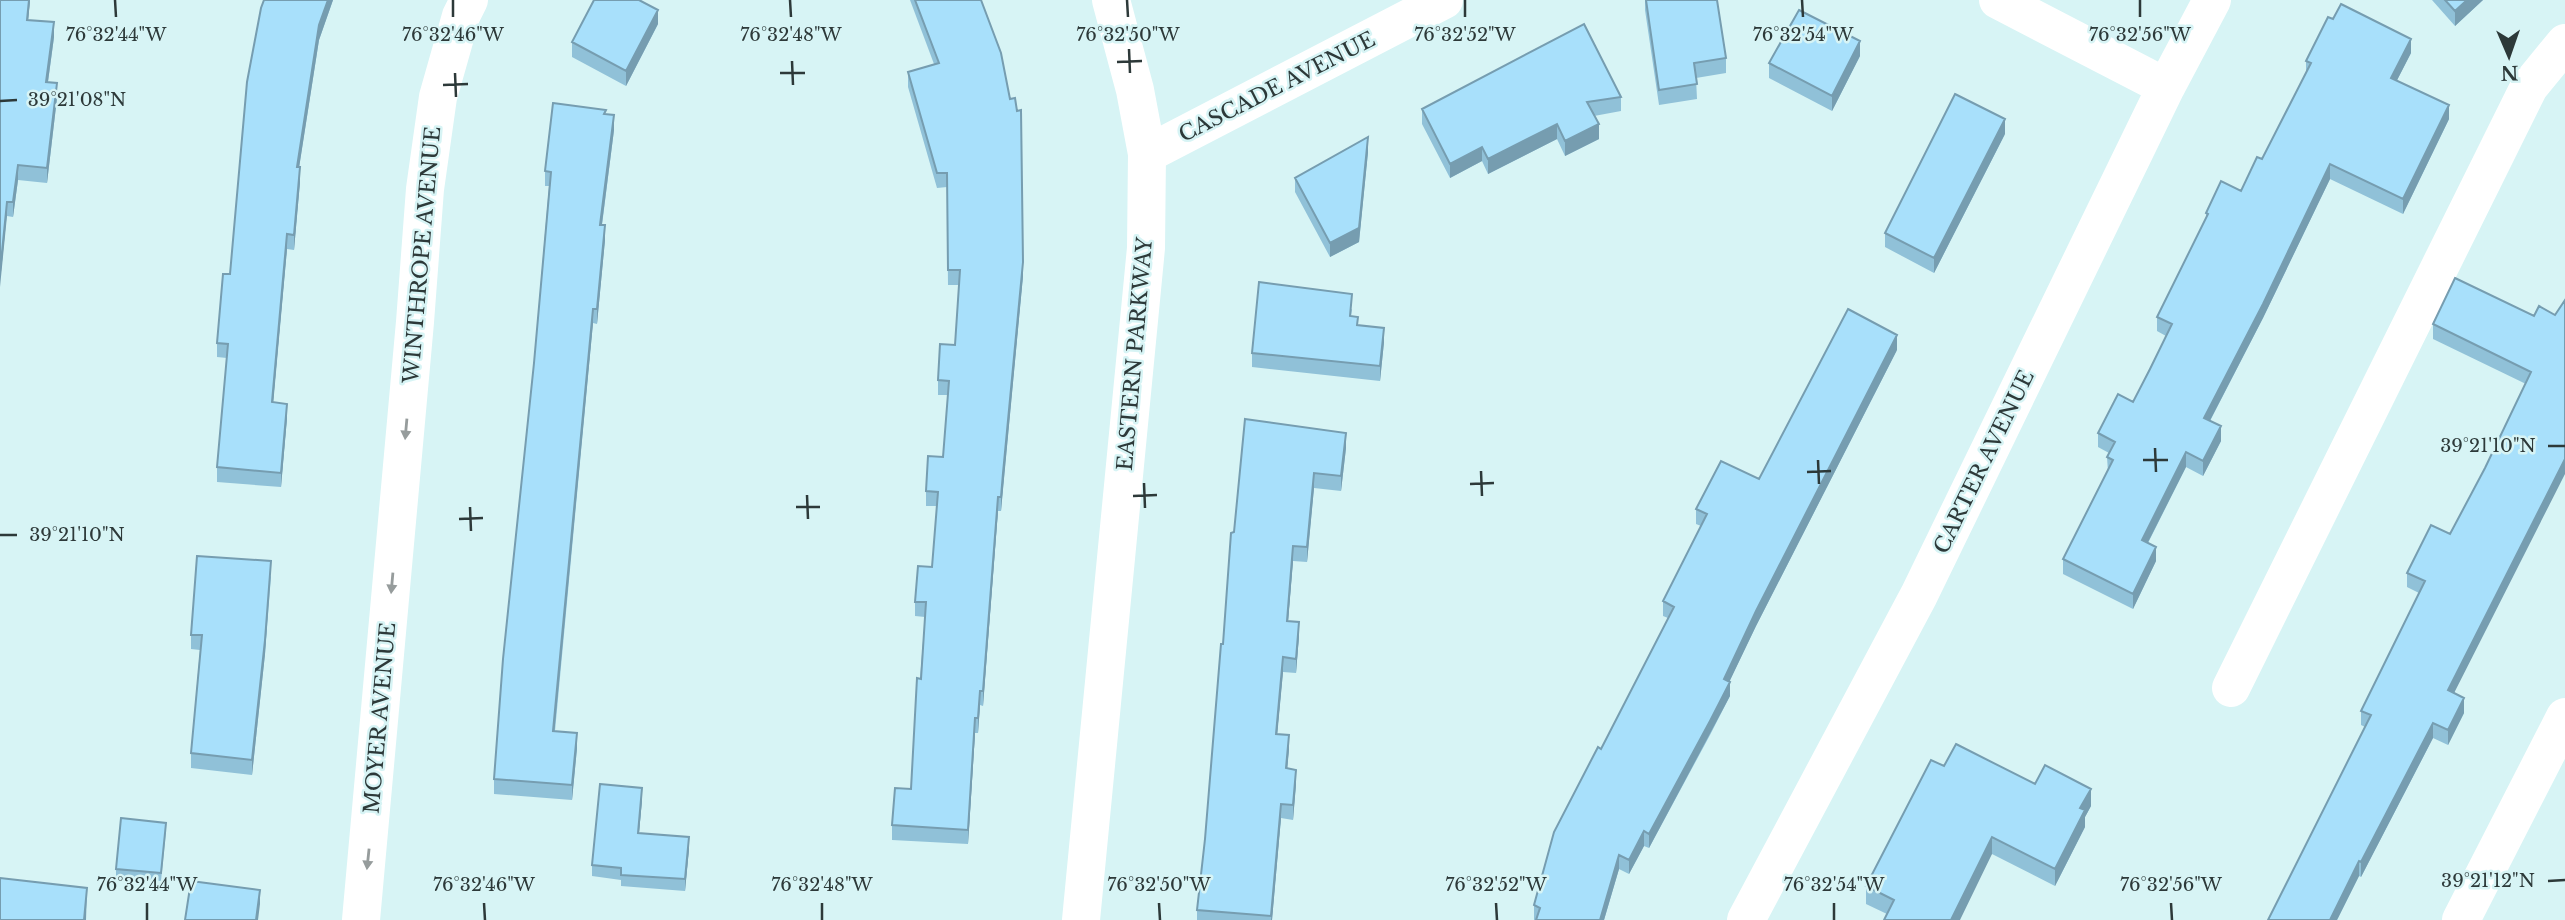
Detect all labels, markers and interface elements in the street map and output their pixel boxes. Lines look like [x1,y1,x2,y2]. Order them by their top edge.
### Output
north arrow [2474,21,2544,91]
text: 76°32'44"W [66,24,167,46]
text: 76°32'46"W [402,24,505,46]
text: 76°32'48"W [740,24,843,46]
text: 76°32'50"W [1076,24,1180,46]
text: 76°32'52"W [1414,24,1517,46]
text: 76°32'54"W [1753,24,1854,46]
text: 76°32'56"W [2089,24,2192,46]
street label: CASCADE AVENUE [1174,26,1380,148]
text: N [2500,61,2519,84]
text: 39°21'08"N [28,89,126,111]
street label: WINTHROPE AVENUE [398,125,446,386]
street label: EASTERN PARKWAY [1112,236,1158,472]
street label: CARTER AVENUE [1928,366,2040,558]
one-way arrow [400,418,411,440]
text: 39°21'10"N [2440,435,2536,457]
text: 39°21'10"N [29,524,125,546]
one-way arrow [386,572,397,594]
street label: MOYER AVENUE [359,621,401,815]
one-way arrow [362,848,373,870]
text: 39°21'12"N [2441,870,2535,892]
text: 76°32'44"W [97,874,198,896]
text: 76°32'46"W [433,874,536,896]
text: 76°32'48"W [771,874,874,896]
text: 76°32'50"W [1107,874,1211,896]
text: 76°32'52"W [1445,874,1548,896]
text: 76°32'54"W [1784,874,1885,896]
text: 76°32'56"W [2120,874,2223,896]

